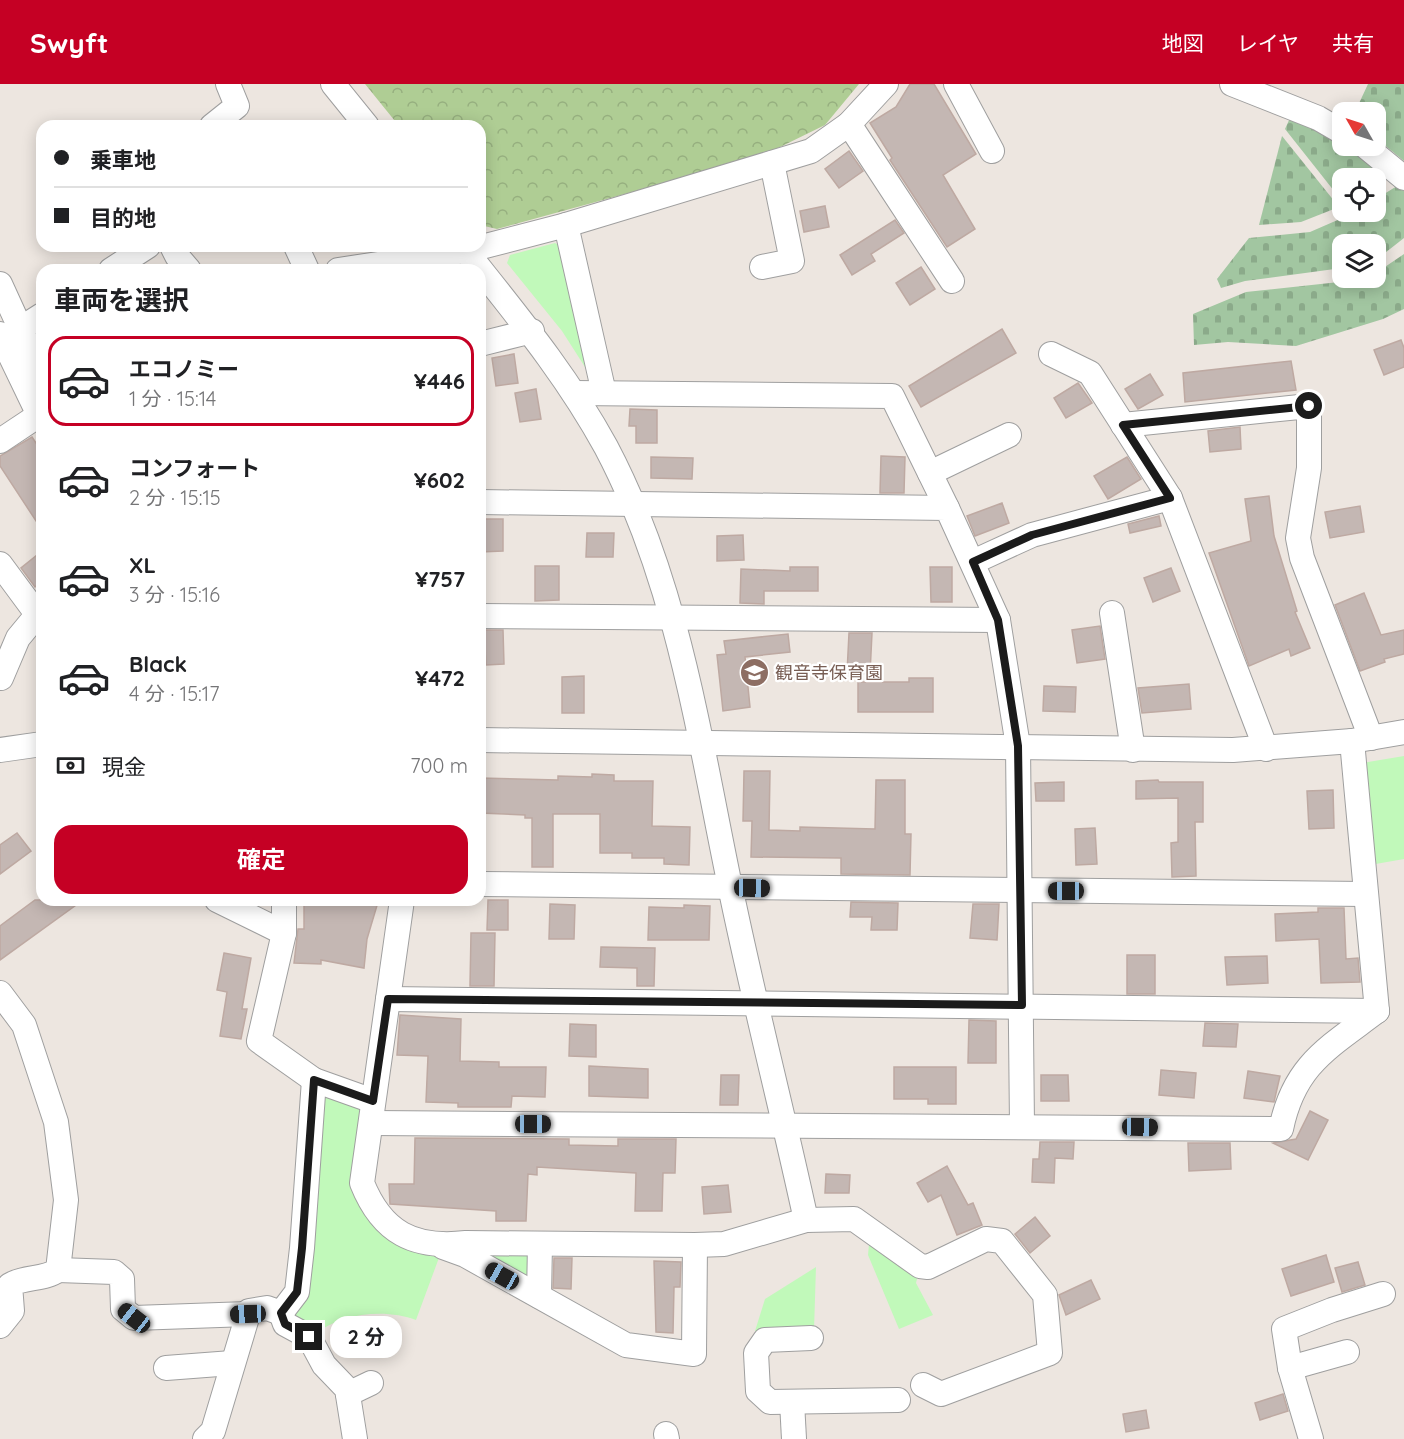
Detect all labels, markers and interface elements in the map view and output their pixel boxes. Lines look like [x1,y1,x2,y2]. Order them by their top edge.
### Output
text: Swyft [30,25,108,60]
text: 地図 [1162,30,1204,56]
text: レイヤ [1237,30,1299,56]
text: 共有 [1332,30,1374,56]
north arrow [1332,102,1386,156]
map controls [1332,102,1386,288]
text: 乗車地 [90,146,156,174]
button: locate [1332,168,1386,222]
text: 目的地 [90,204,156,232]
button: layers [1332,234,1386,288]
text: 車両を選択 [54,283,189,317]
icon: car [57,354,111,408]
text: エコノミー [129,355,239,383]
text: ¥446 [414,367,465,395]
text: 1 分 · 15:14 [129,386,216,411]
route start [1295,392,1322,419]
icon: car [57,453,111,507]
text: コンフォート [129,454,260,482]
text: ¥602 [414,466,465,494]
text: 2 分 · 15:15 [129,485,221,510]
text: XL [129,551,156,579]
icon: car [57,552,111,606]
text: ¥757 [415,565,465,593]
text: 3 分 · 15:16 [129,582,220,607]
text: Black [129,650,187,678]
icon: car [57,651,111,705]
school or university icon: 観音寺保育園 [738,656,770,688]
place label: 観音寺保育園 [775,661,883,684]
text: ¥472 [415,664,465,692]
text: 4 分 · 15:17 [129,681,220,706]
icon: cash [54,749,87,782]
text: 現金 [102,753,146,781]
text: 700 m [410,753,468,778]
button: 確定 [54,825,468,894]
car [734,879,770,897]
car [1048,882,1084,900]
car [515,1115,551,1133]
car [1122,1118,1158,1136]
car [482,1259,522,1293]
car [114,1300,154,1336]
car [230,1304,266,1324]
callout: 2 分 [330,1316,402,1358]
route end [295,1323,322,1350]
text: 2 分 [348,1324,384,1349]

